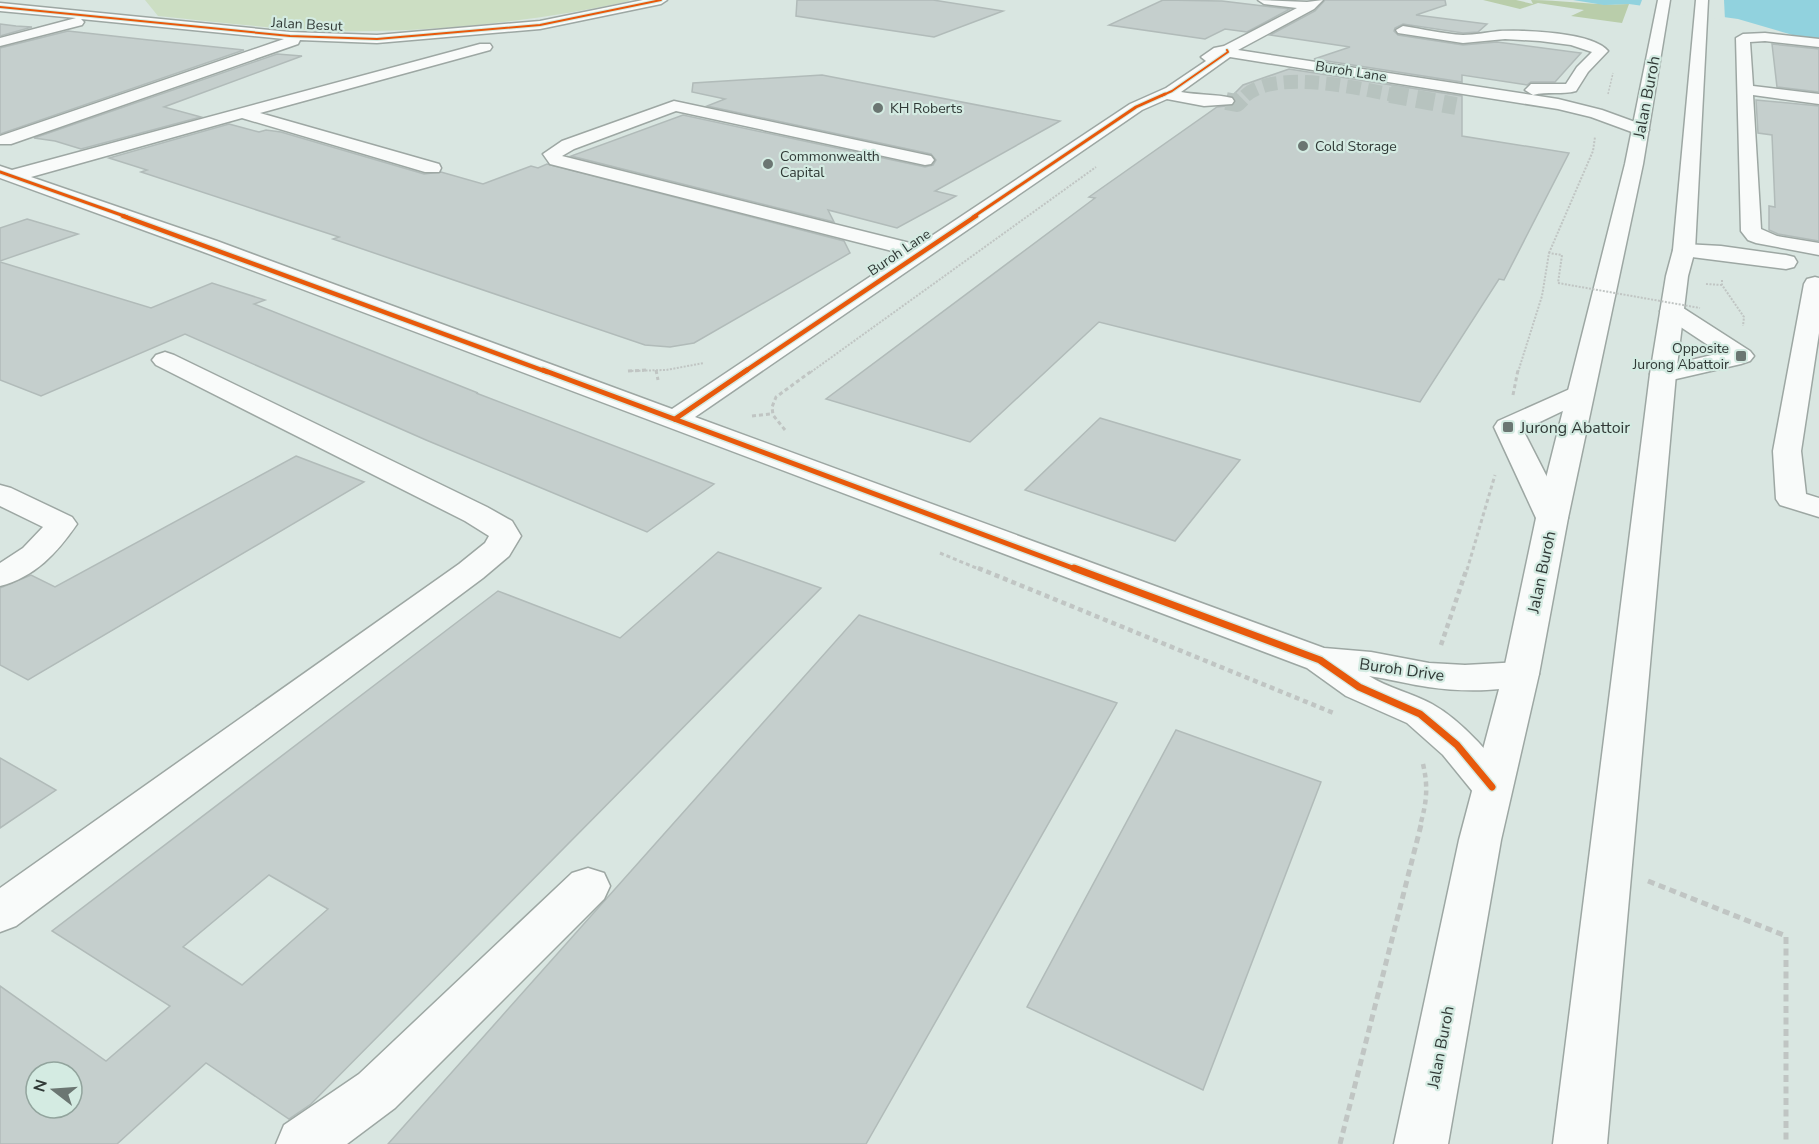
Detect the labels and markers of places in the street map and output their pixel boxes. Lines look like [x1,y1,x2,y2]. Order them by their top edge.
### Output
place label: KH Roberts [890,99,963,118]
marker: KH Roberts [871,101,885,115]
place label: Cold Storage [1315,137,1397,156]
marker: Cold Storage [1296,139,1310,153]
place label: Commonwealth Capital [780,147,880,182]
marker: Commonwealth Capital [761,157,775,171]
place label: Opposite Jurong Abattoir [1632,339,1729,374]
marker: Opposite Jurong Abattoir [1734,349,1748,363]
place label: Jurong Abattoir [1519,417,1630,439]
marker: Jurong Abattoir [1501,420,1515,434]

